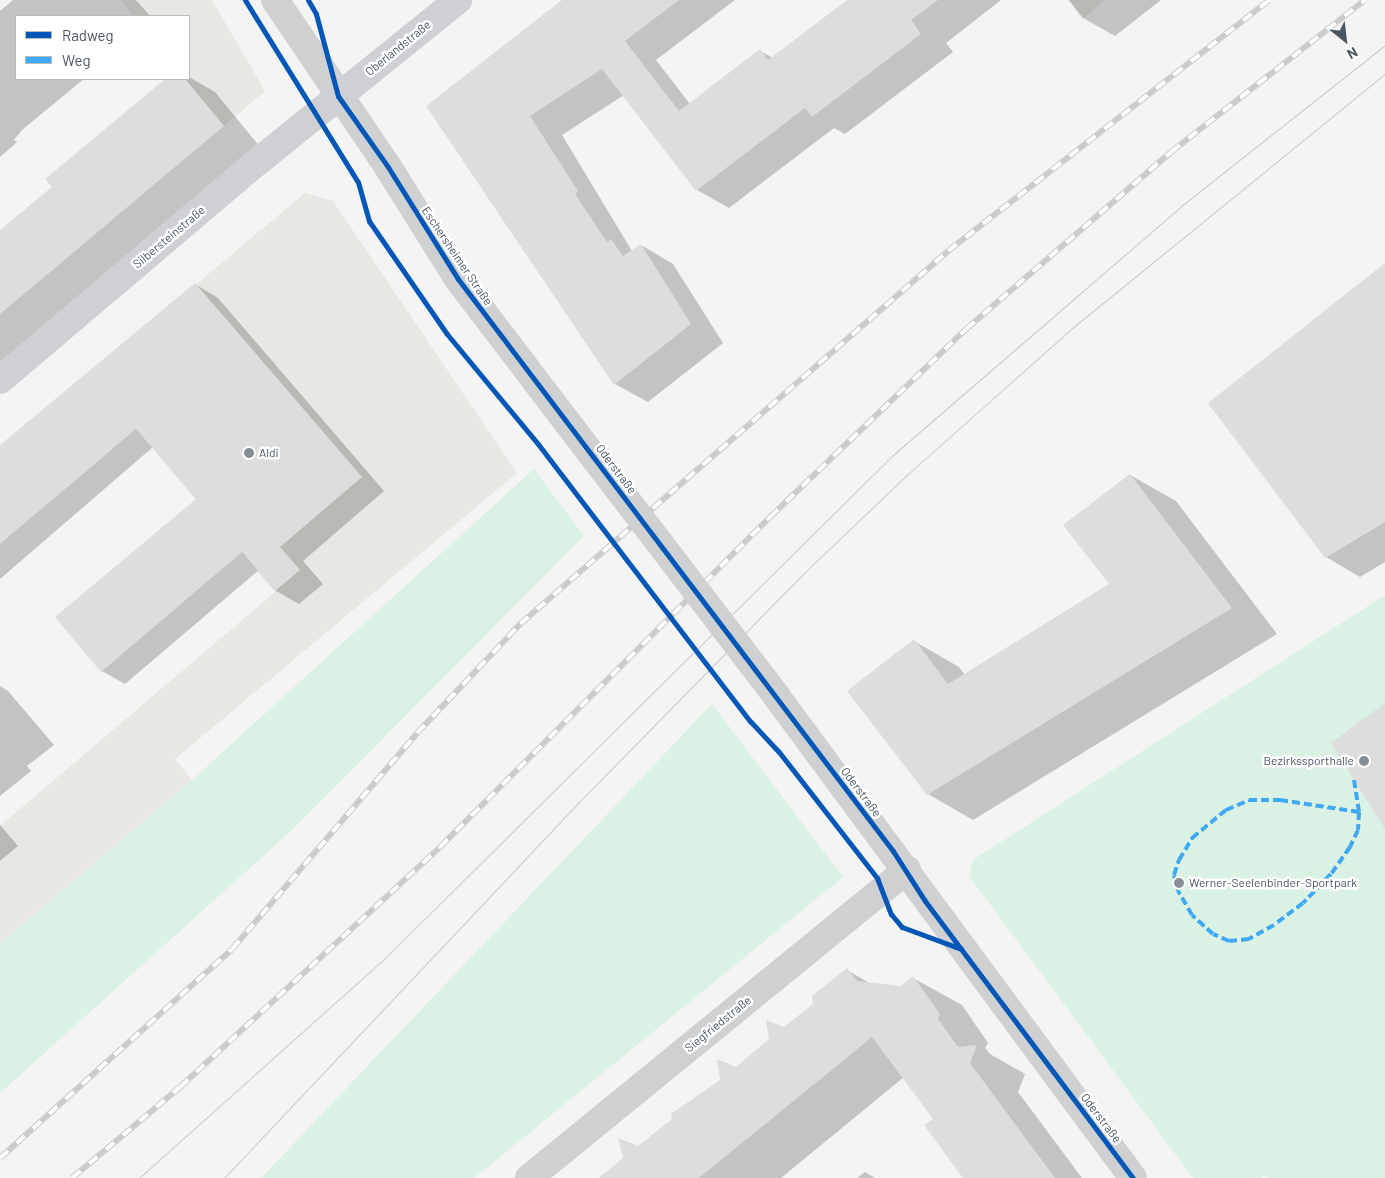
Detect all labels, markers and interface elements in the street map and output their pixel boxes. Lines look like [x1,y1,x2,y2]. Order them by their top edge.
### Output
legend [15,15,190,80]
north arrow [1320,15,1370,65]
street label: Oberlandstraße [362,17,434,79]
text: Radweg [62,26,114,44]
text: N [1344,44,1361,63]
text: Weg [62,51,90,69]
street label: Silbersteinstraße [130,203,208,271]
street label: Eschersheimer Straße [419,204,495,308]
street label: Oderstraße [593,441,639,497]
place label: Aldi [259,446,279,460]
marker: Aldi [243,447,255,459]
place label: Bezirkssporthalle [1263,754,1354,768]
marker: Bezirkssporthalle [1358,755,1370,767]
street label: Oderstraße [838,764,884,820]
place label: Werner-Seelenbinder-Sportpark [1189,876,1357,890]
marker: Werner-Seelenbinder-Sportpark [1173,877,1185,889]
street label: Siegfriedstraße [682,993,754,1055]
street label: Oderstraße [1078,1090,1124,1146]

